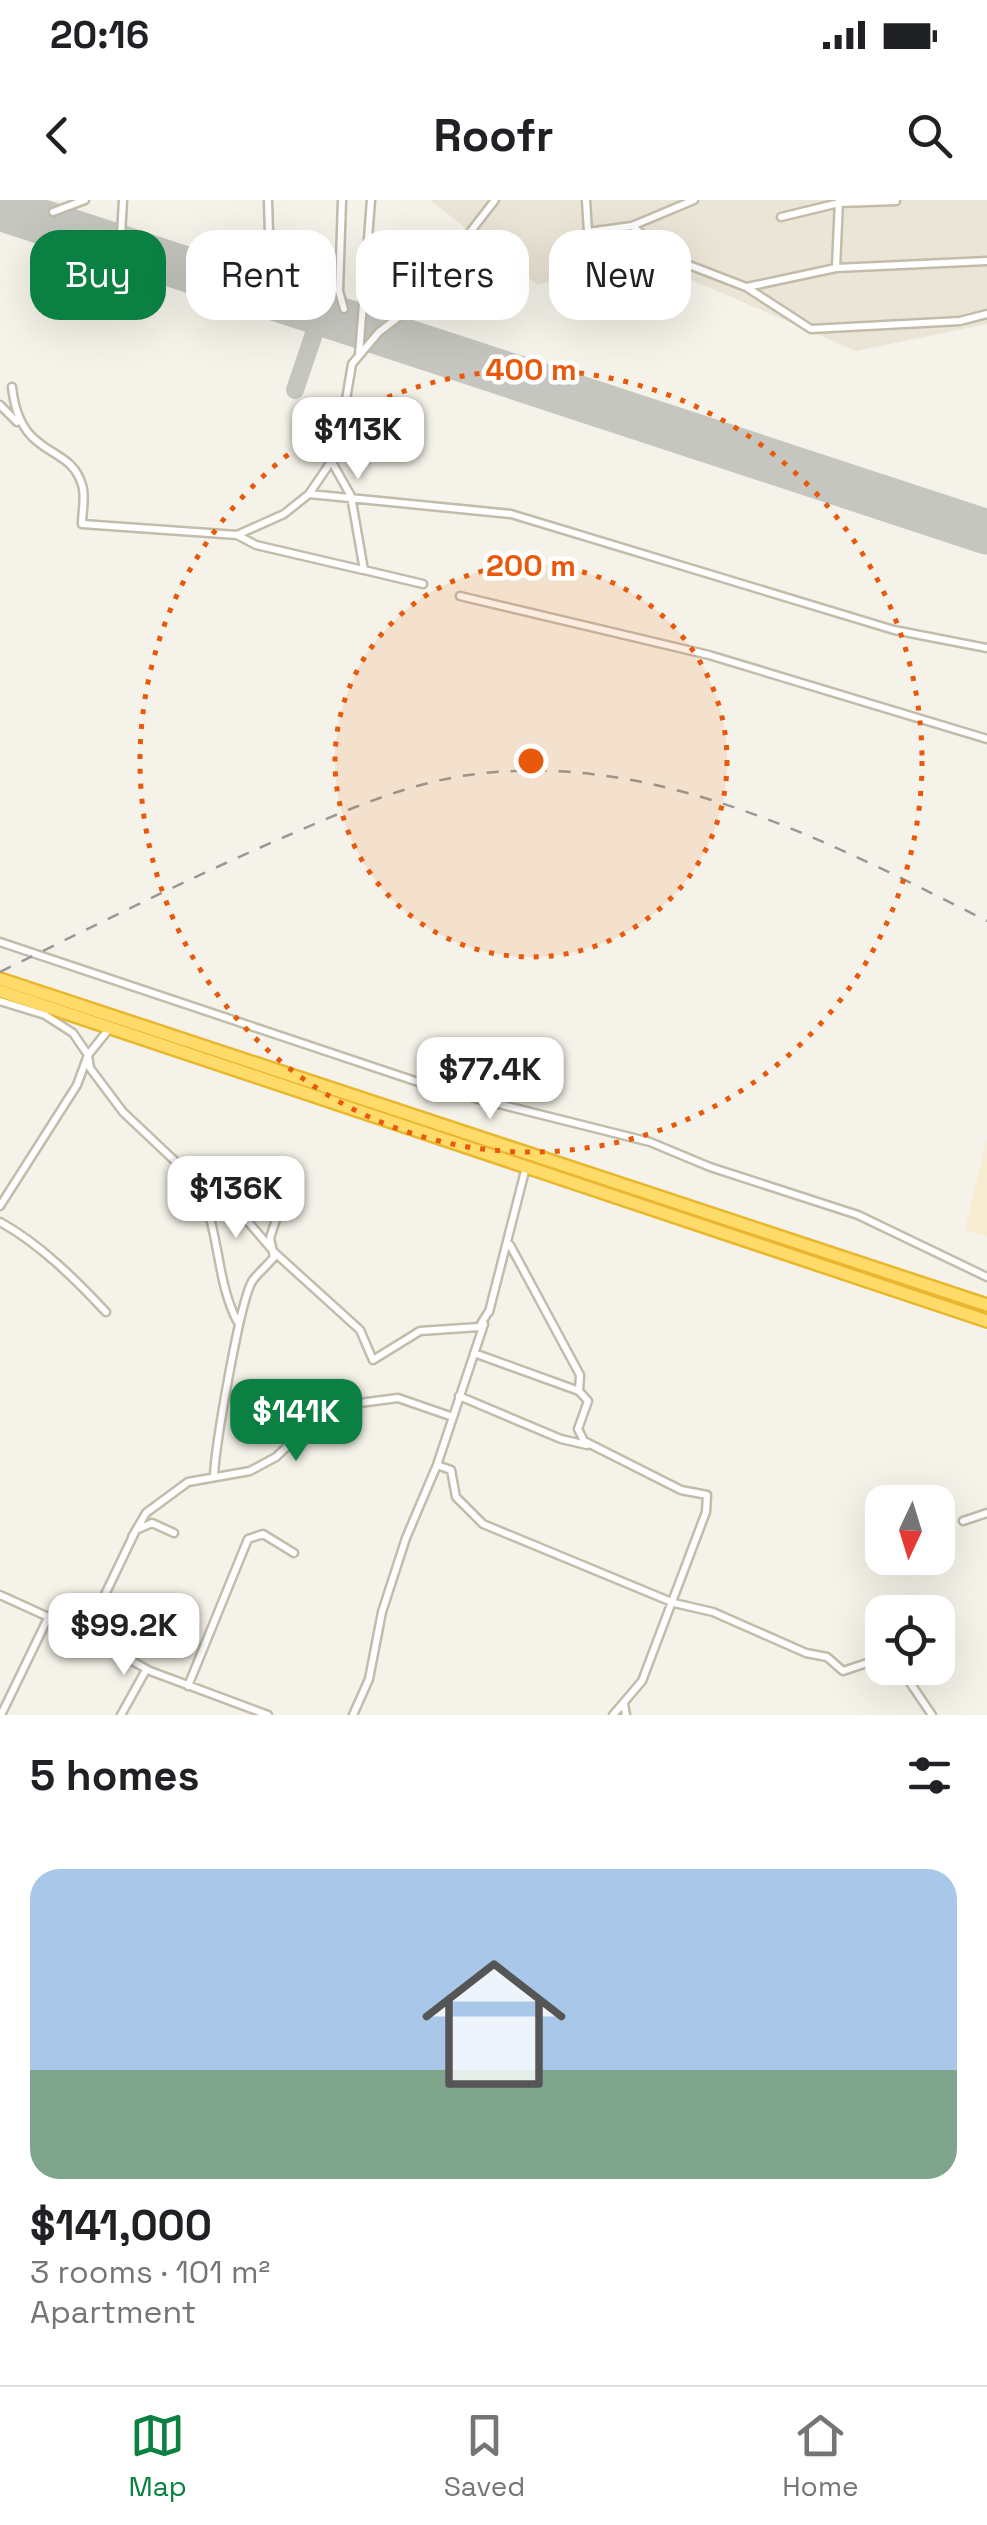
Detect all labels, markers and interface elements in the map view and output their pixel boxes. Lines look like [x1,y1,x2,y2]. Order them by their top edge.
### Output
text: 20:16 [50,11,149,59]
text: Roofr [433,107,554,164]
icon: back [30,108,85,163]
icon: search [902,108,957,163]
chip: Buy [30,230,166,320]
chip: Rent [186,230,336,320]
chip: Filters [356,230,529,320]
chip: New [549,230,691,320]
text: 400 m [485,350,577,389]
pin: $113K [288,397,428,482]
text: $113K [314,409,402,449]
text: 200 m [486,546,576,585]
centre of rings [513,743,549,779]
pin: $77.4K [409,1037,571,1122]
text: $77.4K [439,1049,541,1089]
pin: $136K [166,1156,306,1241]
text: $136K [189,1168,283,1208]
pin: $141K [226,1379,366,1464]
text: $141K [252,1391,340,1431]
north arrow [865,1485,955,1575]
map controls [865,1485,955,1685]
pin: $99.2K [43,1593,205,1678]
button: locate [865,1595,955,1685]
text: $99.2K [70,1605,178,1645]
icon: filters [902,1748,957,1803]
text: 5 homes [30,1749,200,1802]
icon: home [404,1934,584,2114]
text: $141,000 [30,2199,212,2252]
text: 3 rooms · 101 m² [30,2252,270,2292]
text: Apartment [30,2292,196,2332]
tab: Map [128,2408,187,2504]
tab: Saved [444,2408,525,2504]
tab: Home [782,2408,859,2504]

